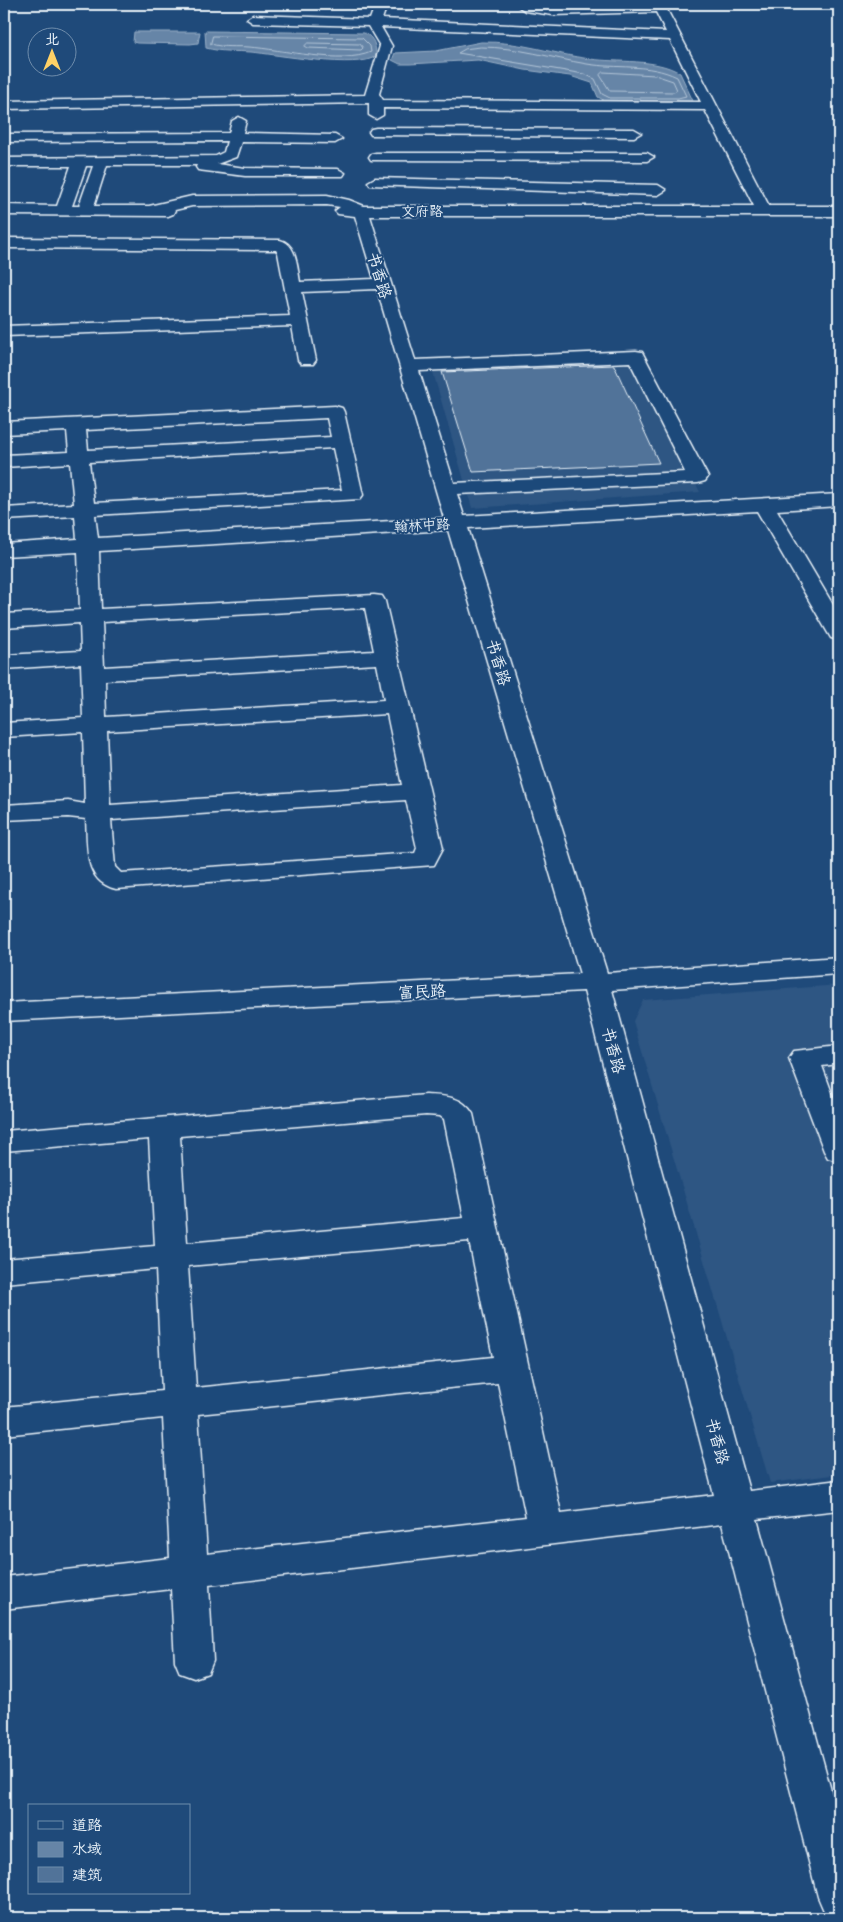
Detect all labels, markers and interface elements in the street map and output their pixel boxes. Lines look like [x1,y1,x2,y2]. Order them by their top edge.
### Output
north arrow [28,28,78,78]
text: 北 [45,33,59,50]
street label: 文府路 [401,204,443,222]
street label: 书香路 [361,250,395,302]
street label: 翰林中路 [394,517,451,537]
street label: 书香路 [480,637,514,689]
street label: 富民路 [398,982,447,1005]
street label: 书香路 [595,1025,628,1077]
street label: 书香路 [699,1416,732,1468]
legend [28,1804,190,1894]
text: 道路 [72,1818,102,1836]
text: 水域 [72,1842,102,1860]
text: 建筑 [72,1868,102,1886]

